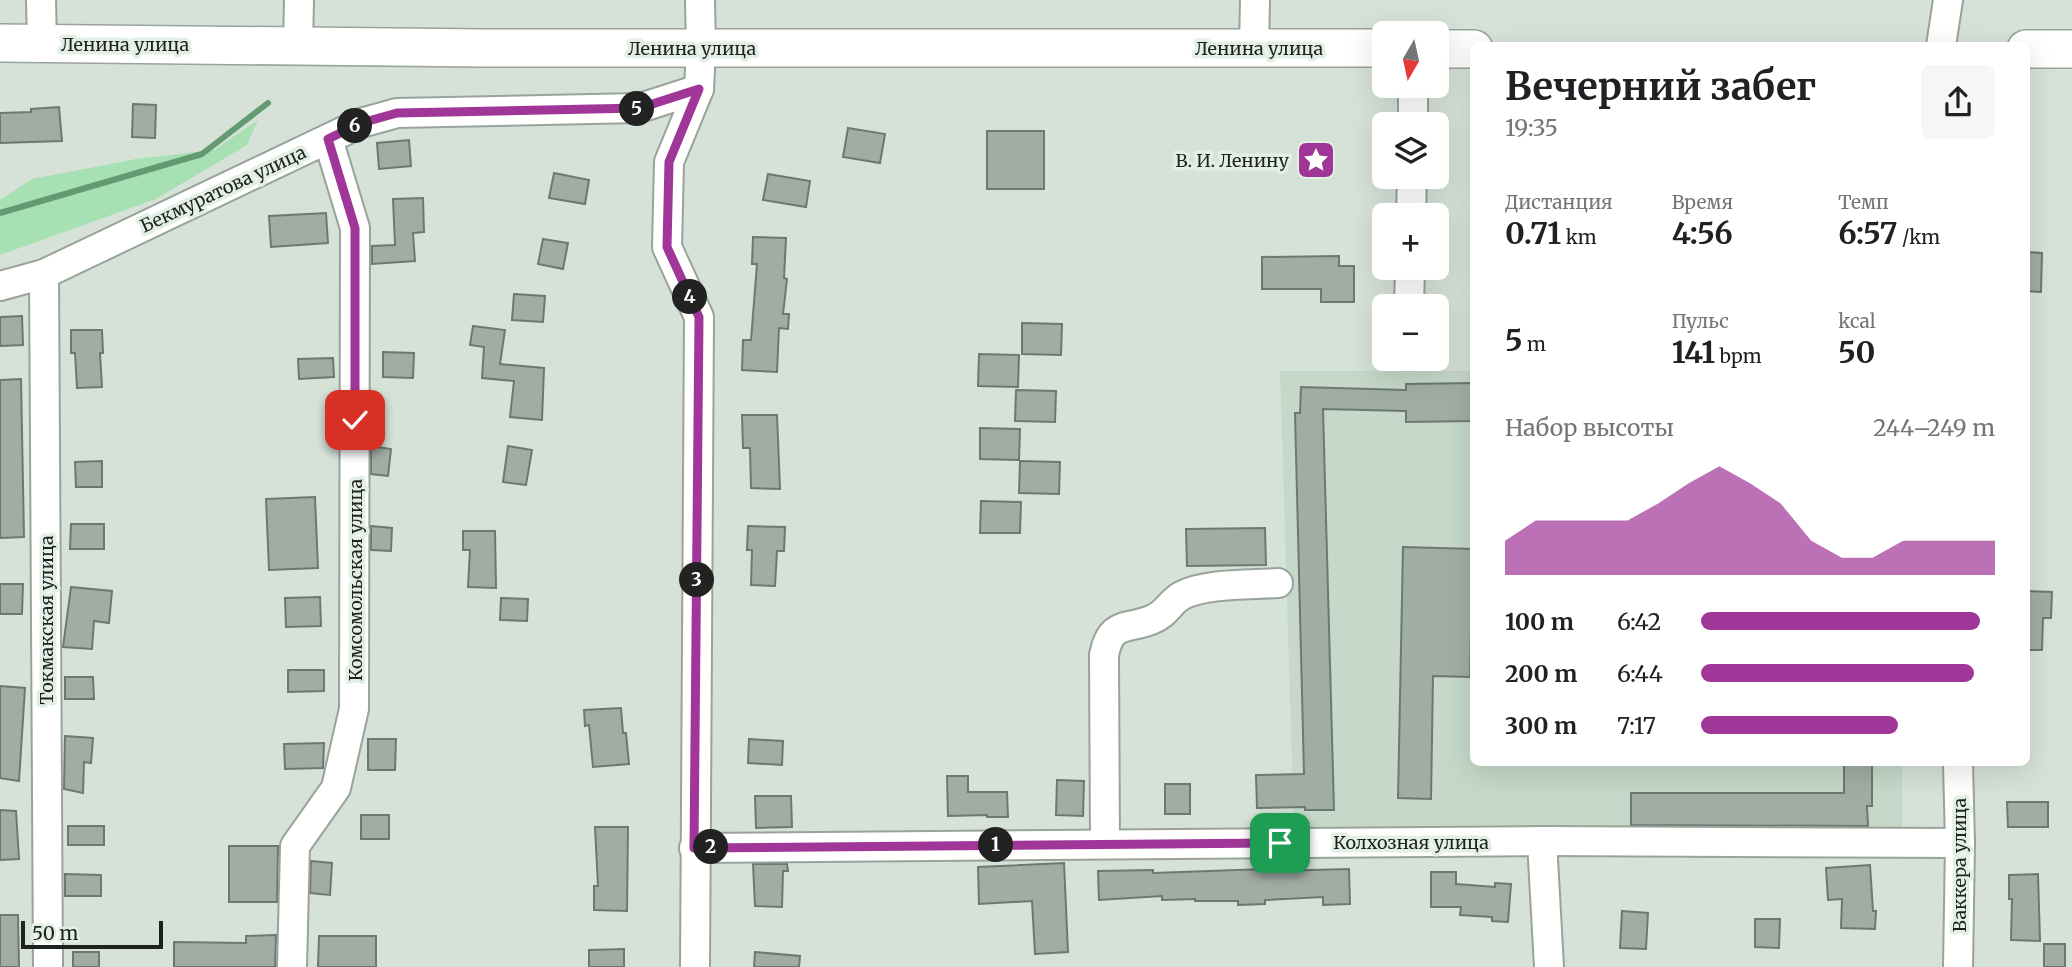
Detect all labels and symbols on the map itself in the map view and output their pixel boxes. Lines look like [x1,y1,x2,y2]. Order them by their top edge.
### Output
north arrow [1372,21,1449,98]
street label: Ленина улица [61,33,189,56]
street label: Ленина улица [628,37,756,60]
street label: Ленина улица [1195,37,1323,60]
pin: 5 [620,92,654,126]
pin: 6 [338,108,372,144]
place icon: В. И. Ленину [1295,139,1337,181]
street label: Бекмуратова улица [136,140,310,238]
place label: В. И. Ленину [1176,149,1290,172]
pin: 4 [672,280,708,314]
pin [325,390,385,450]
street label: Комсомольская улица [344,478,367,681]
street label: Токмакская улица [35,535,58,705]
pin: 3 [680,562,714,598]
street label: Ваккера улица [1948,798,1971,932]
pin [1250,813,1310,873]
pin: 1 [978,828,1014,862]
pin: 2 [694,830,728,864]
street label: Колхозная улица [1333,831,1489,854]
scale bar [21,918,163,950]

